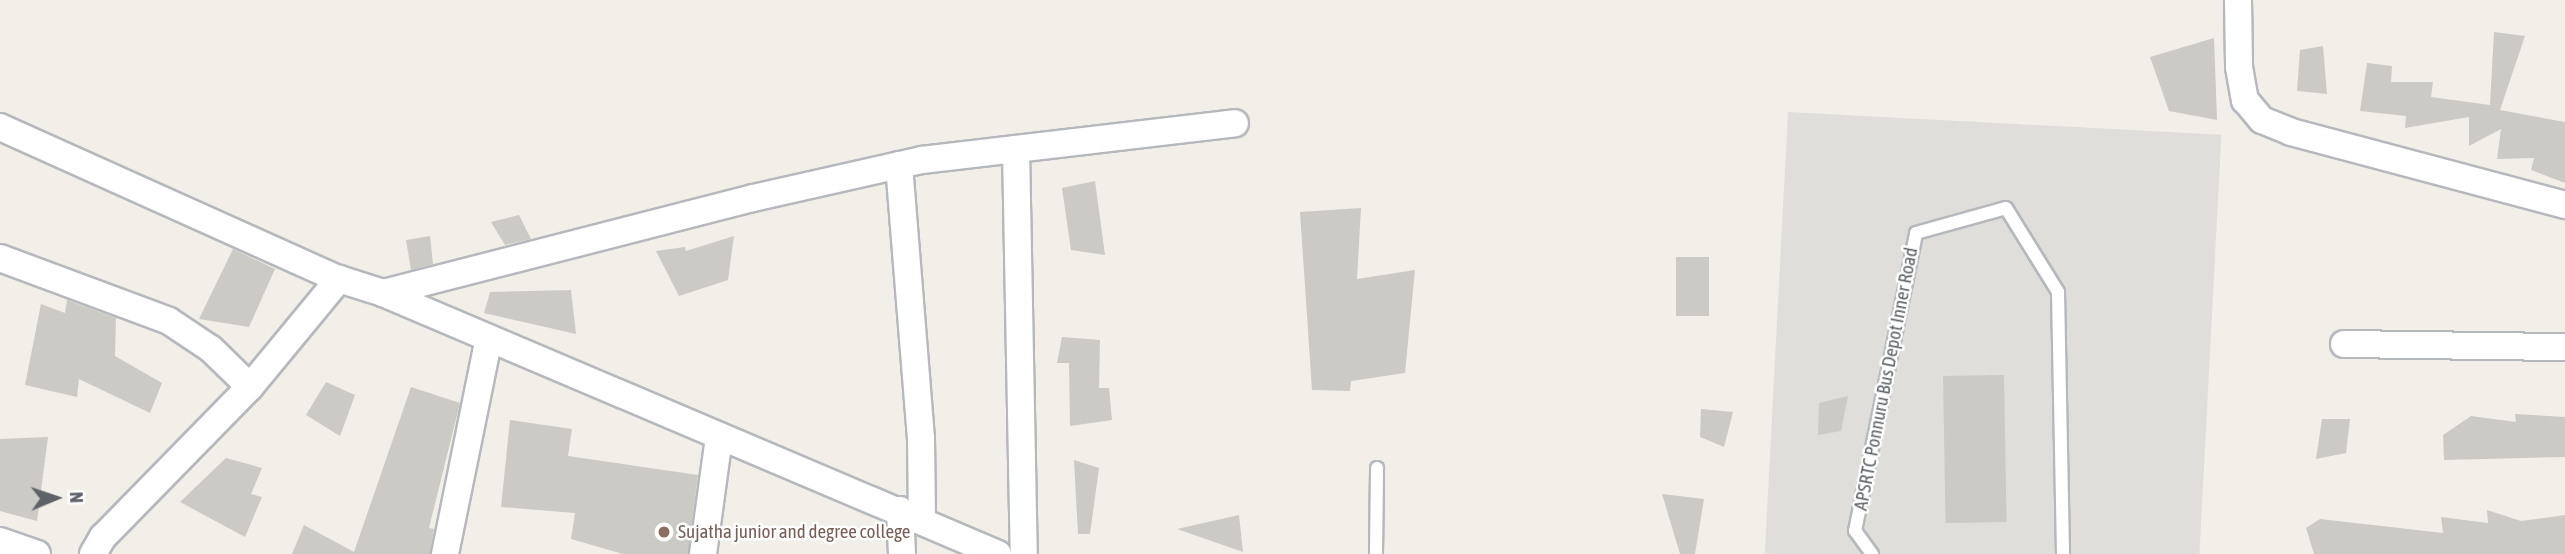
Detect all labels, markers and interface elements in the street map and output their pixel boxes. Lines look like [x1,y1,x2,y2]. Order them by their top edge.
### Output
street label: APSRTC Ponnuru Bus Depot Inner Road [1849,246,1923,512]
north arrow [21,463,91,533]
text: N [66,491,88,503]
place label: Sujatha junior and degree college [678,521,910,543]
marker: Sujatha junior and degree college [656,524,672,540]

